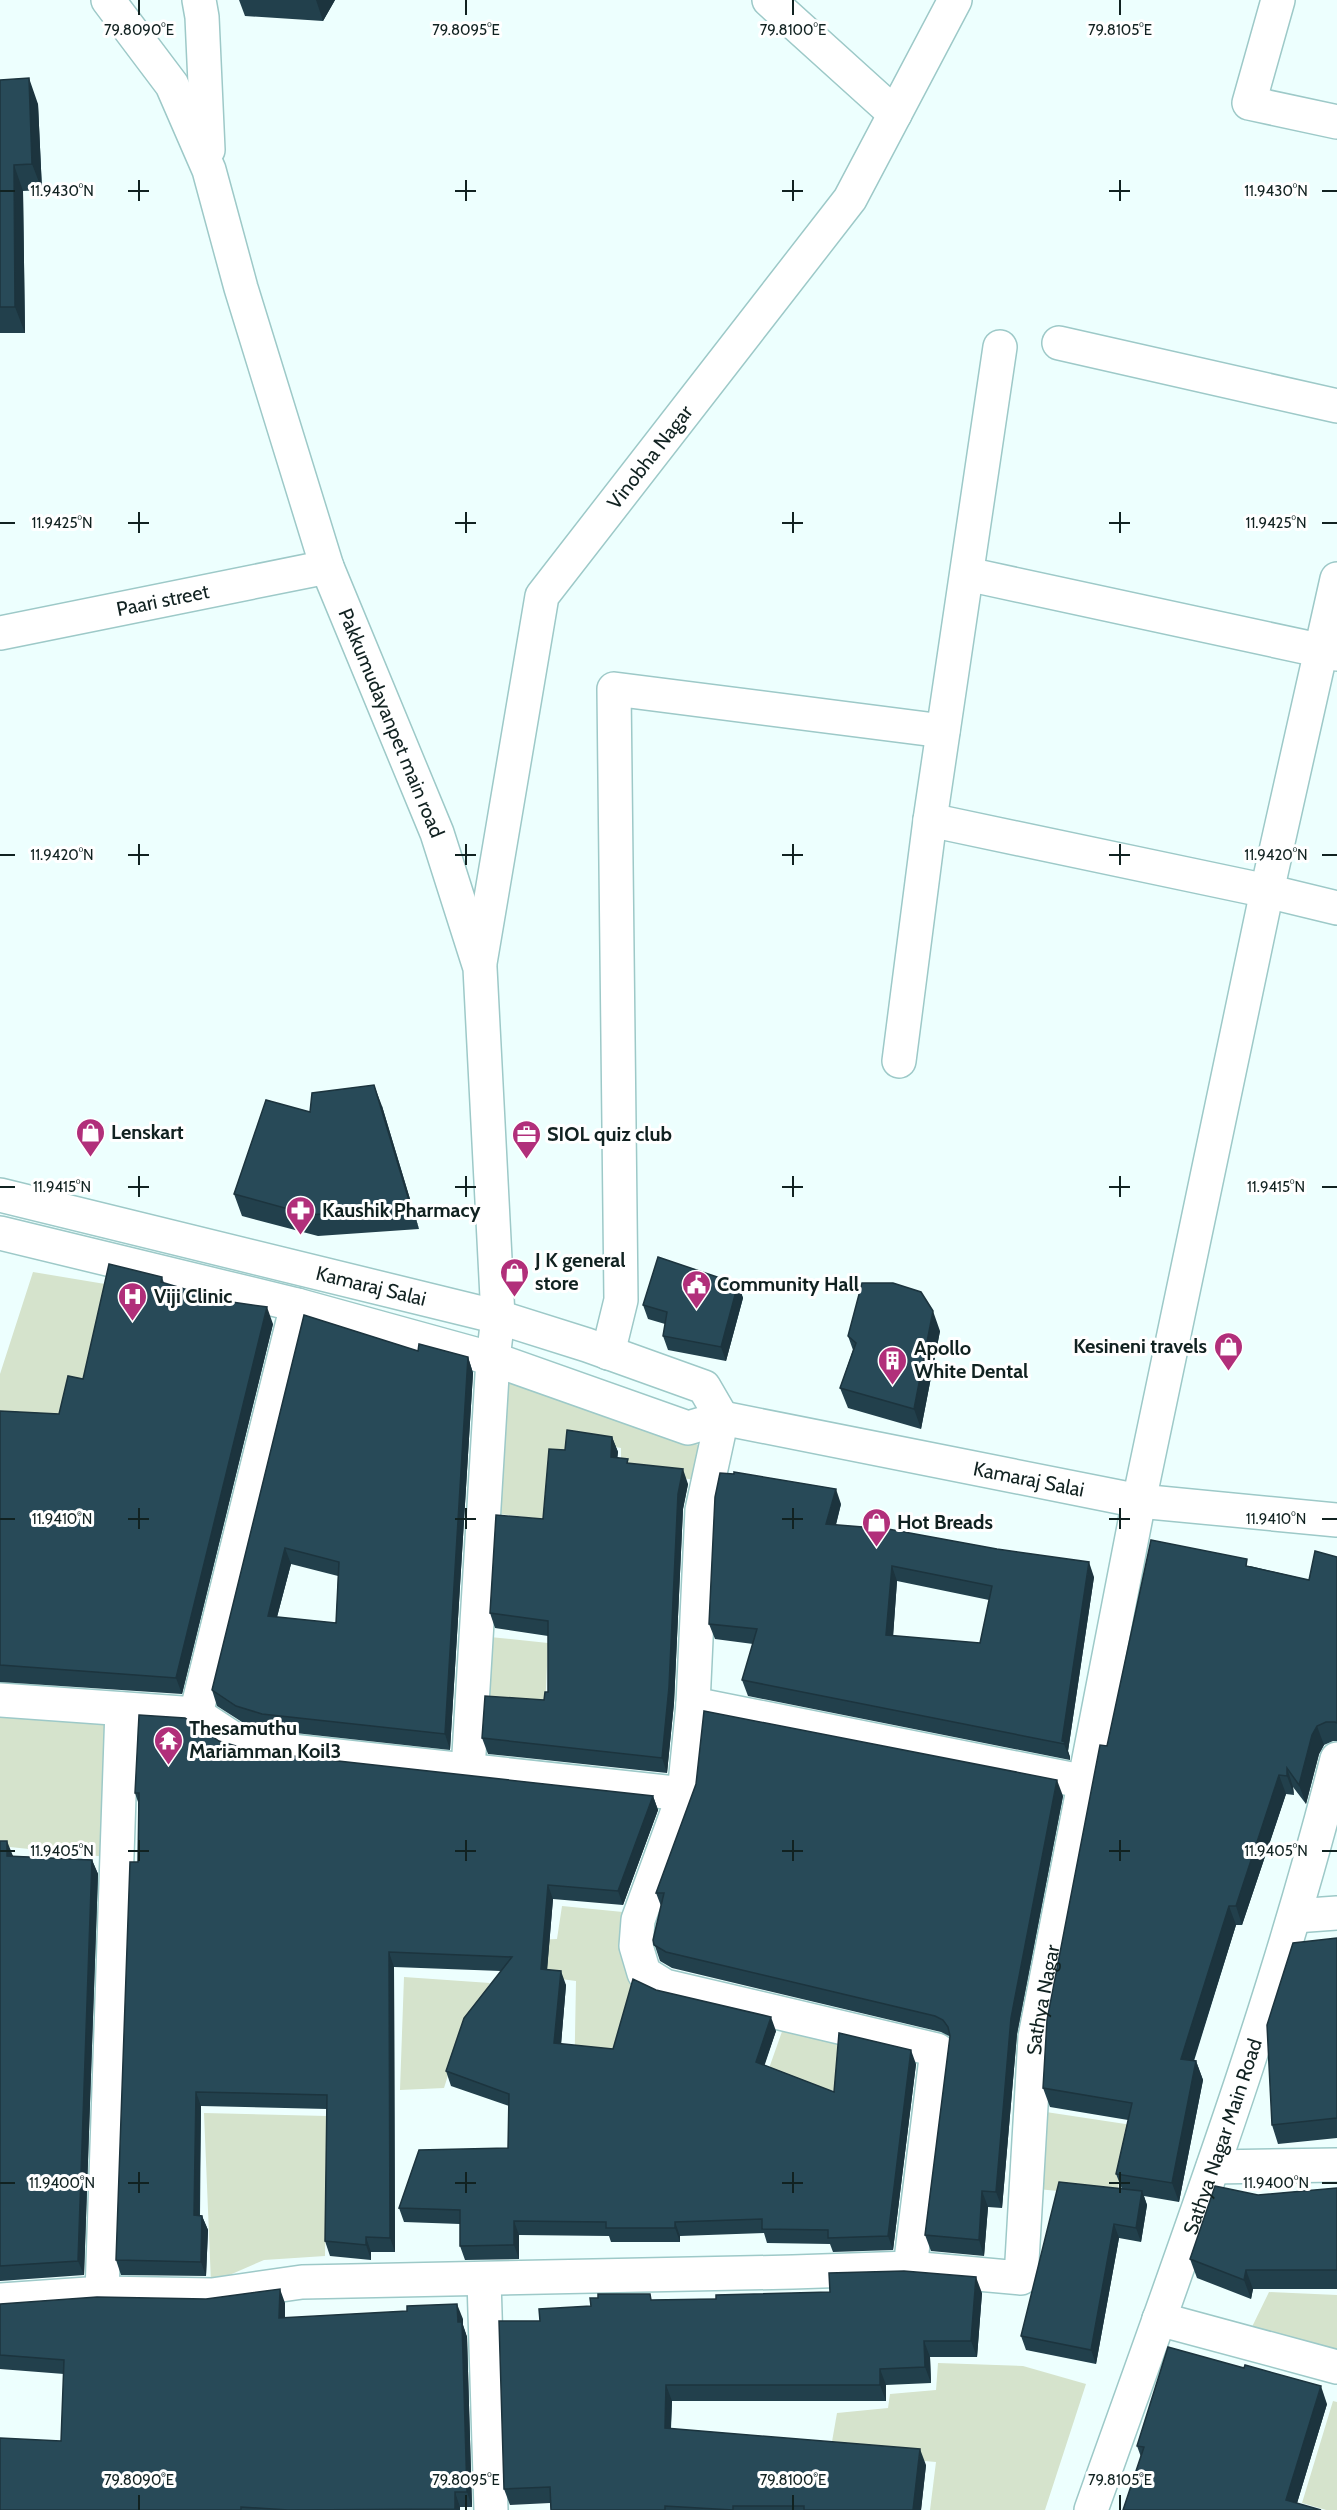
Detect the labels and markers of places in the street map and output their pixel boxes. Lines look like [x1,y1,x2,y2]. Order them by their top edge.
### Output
shop icon: Lenskart [74,1116,106,1158]
office icon: SIOL quiz club [510,1118,542,1160]
place label: Lenskart [111,1120,184,1144]
place label: SIOL quiz club [547,1122,672,1146]
pharmacy icon: Kaushik Pharmacy [285,1194,317,1236]
place label: Kaushik Pharmacy [322,1198,481,1222]
place label: J K general store [534,1248,625,1295]
shop icon: J K general store [498,1256,530,1298]
public building icon: Community Hall [680,1268,712,1310]
place label: Community Hall [717,1272,859,1296]
hospital icon: Viji Clinic [117,1280,149,1322]
place label: Viji Clinic [154,1284,232,1308]
shop icon: Kesineni travels [1212,1330,1244,1372]
place label: Kesineni travels [1073,1334,1207,1358]
place label: Apollo White Dental [914,1336,1028,1383]
building icon: Apollo White Dental [877,1344,909,1386]
shop icon: Hot Breads [860,1506,892,1548]
place label: Hot Breads [897,1510,993,1534]
place label: Thesamuthu Mariamman Koil3 [189,1716,341,1763]
temple icon: Thesamuthu Mariamman Koil3 [152,1724,184,1766]

